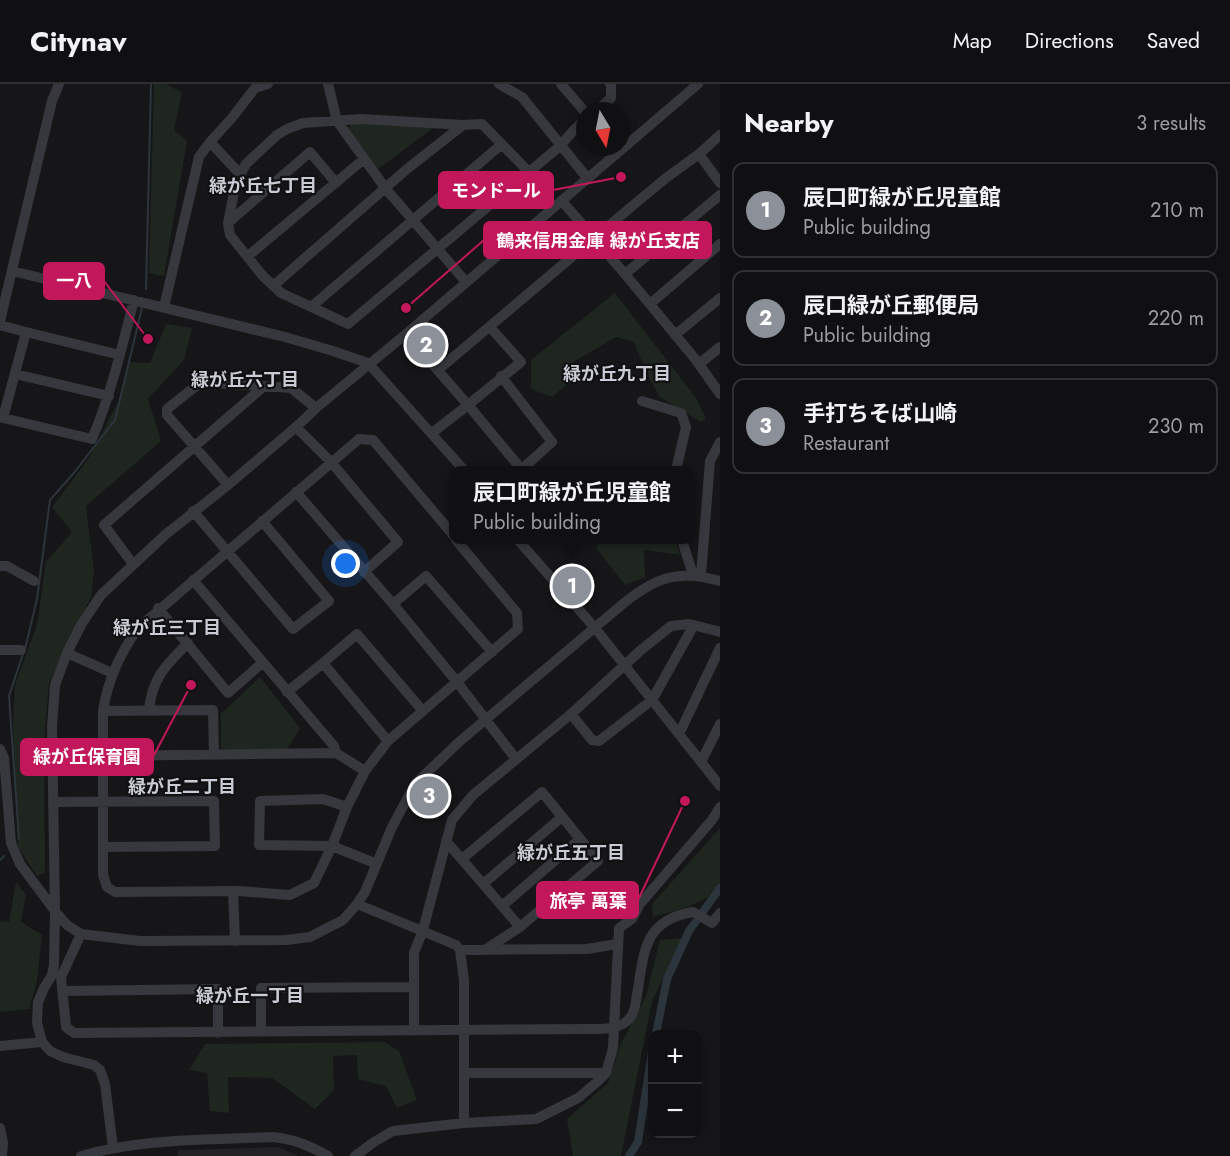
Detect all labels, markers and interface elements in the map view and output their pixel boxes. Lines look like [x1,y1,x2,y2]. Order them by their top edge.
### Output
text: Citynav [30,21,127,62]
text: Map [953,26,992,56]
text: Directions [1025,26,1114,56]
text: Saved [1147,26,1200,56]
north arrow [576,102,630,156]
text: Nearby [744,104,833,142]
text: 3 results [1136,109,1206,138]
callout: モンドール [439,172,553,208]
district label: 緑が丘七丁目 [209,173,317,199]
text: モンドール [451,178,541,204]
text: 辰口町緑が丘児童館 [803,181,1001,213]
text: 1 [760,196,771,225]
text: 210 m [1150,196,1204,225]
text: Public building [803,213,931,242]
callout: 鶴来信用金庫 緑が丘支店 [484,222,711,258]
text: 鶴来信用金庫 緑が丘支店 [496,228,700,254]
callout: 一八 [44,263,104,299]
text: 一八 [56,268,92,294]
text: 辰口緑が丘郵便局 [803,289,979,321]
text: 2 [759,304,772,333]
text: 220 m [1148,304,1204,333]
text: Public building [803,321,931,350]
pin: 2 [406,322,446,368]
district label: 緑が丘九丁目 [563,361,671,387]
district label: 緑が丘六丁目 [191,367,299,393]
text: 手打ちそば山崎 [803,397,957,429]
text: 3 [759,412,772,441]
text: 230 m [1148,412,1204,441]
text: Restaurant [803,429,889,458]
popup [449,466,695,544]
text: 辰口町緑が丘児童館 [473,476,671,508]
text: Public building [473,508,601,537]
your location [331,549,360,578]
pin: 1 [552,564,592,608]
district label: 緑が丘三丁目 [113,615,221,641]
callout: 緑が丘保育園 [21,739,153,775]
text: 緑が丘保育園 [33,744,141,770]
district label: 緑が丘二丁目 [128,774,236,800]
pin: 3 [410,774,448,818]
district label: 緑が丘五丁目 [517,840,625,866]
callout: 旅亭 萬葉 [537,882,638,918]
text: 旅亭 萬葉 [549,888,627,914]
district label: 緑が丘一丁目 [196,983,304,1009]
map controls [648,1030,702,1138]
button: + [648,1030,702,1084]
button: − [648,1084,702,1138]

